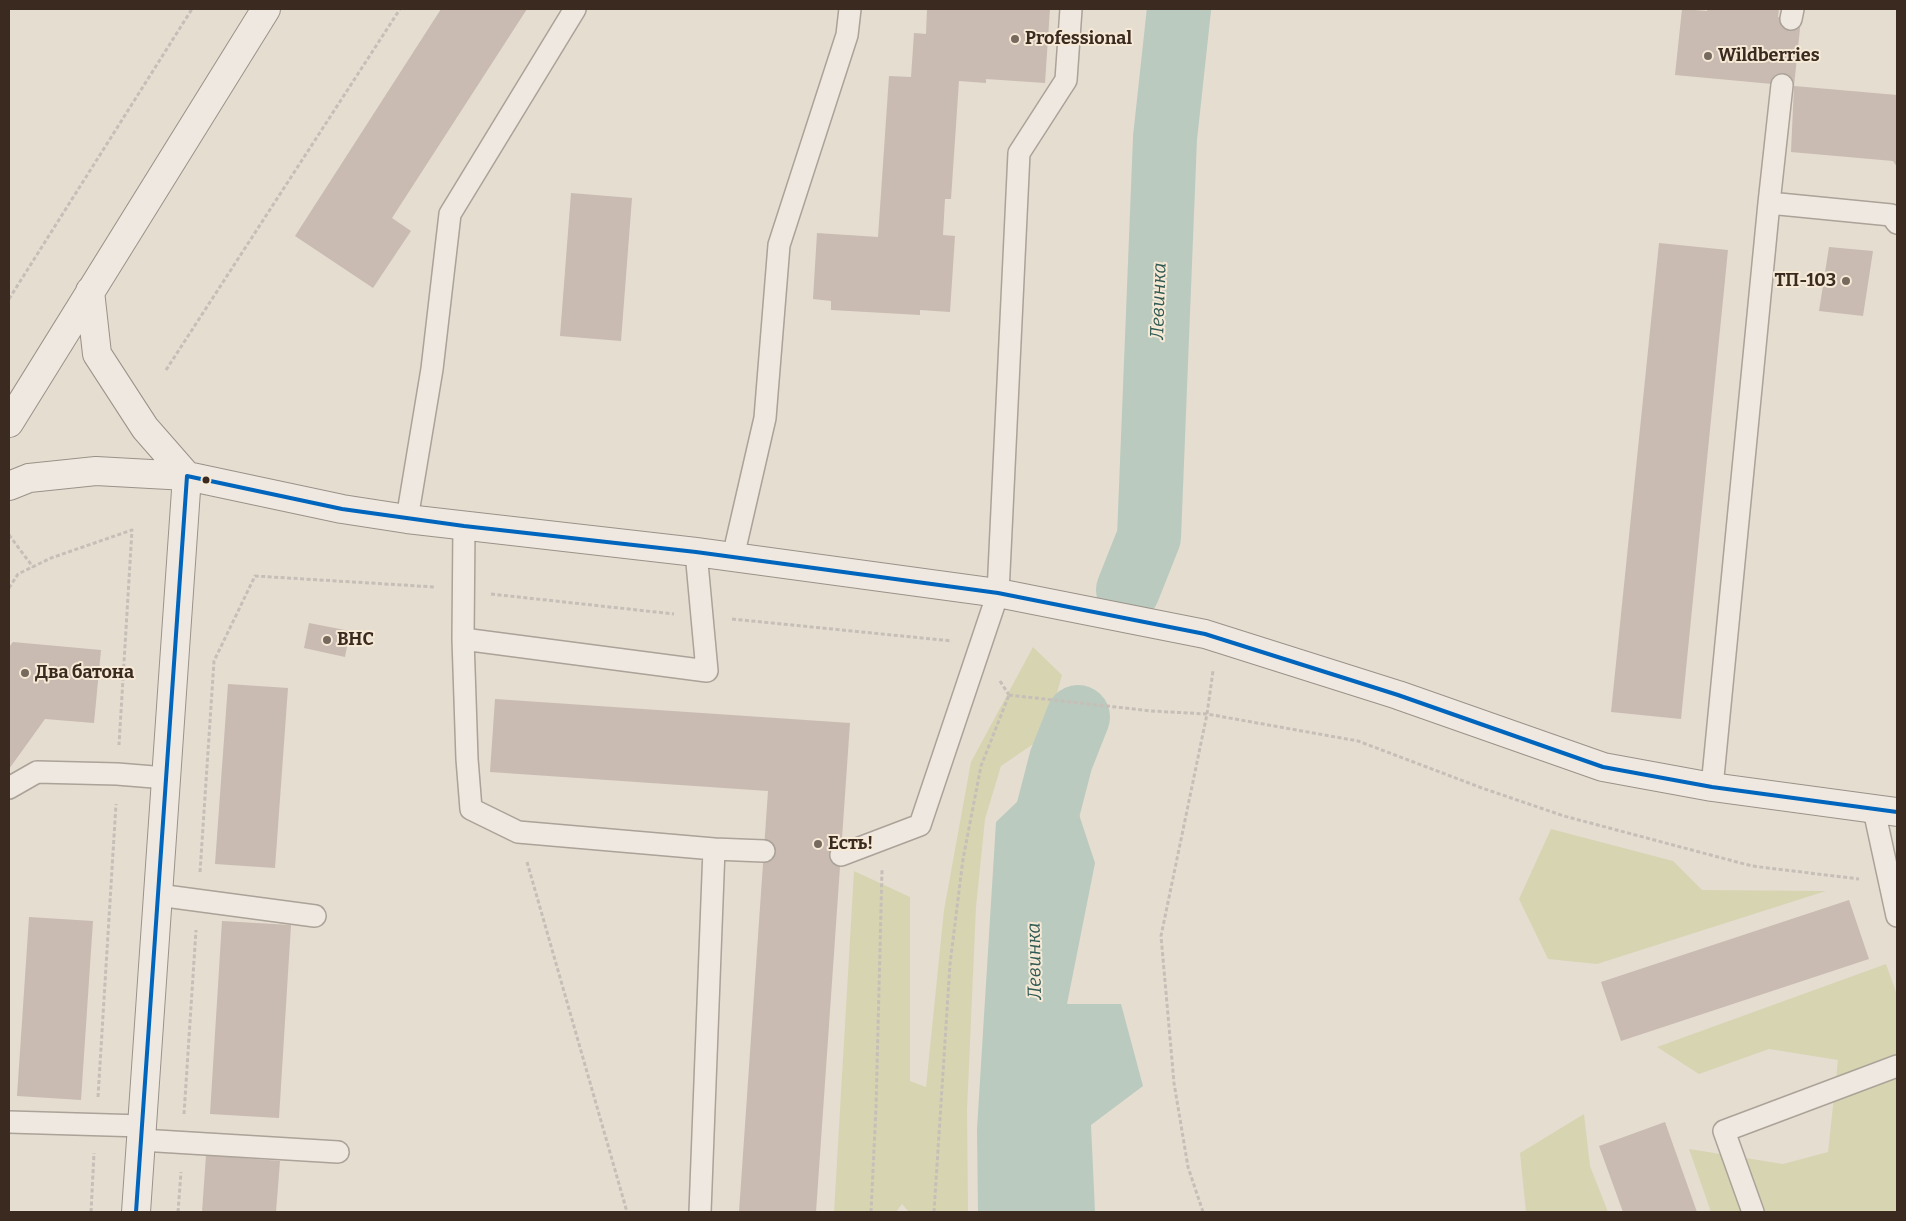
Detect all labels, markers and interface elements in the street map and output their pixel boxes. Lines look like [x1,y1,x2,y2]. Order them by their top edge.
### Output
place label: Professional [1025,28,1132,50]
marker: Professional [1009,33,1021,45]
place label: Wildberries [1718,45,1820,67]
marker: Wildberries [1702,50,1714,62]
water label: Левинка [1146,262,1172,340]
place label: ТП-103 [1775,270,1836,292]
marker: ТП-103 [1840,275,1852,287]
unlabelled marker [201,475,211,485]
place label: ВНС [337,629,374,651]
marker: ВНС [321,634,333,646]
place label: Два батона [35,662,134,684]
marker: Два батона [19,667,31,679]
place label: Есть! [828,833,873,855]
marker: Есть! [812,838,824,850]
water label: Левинка [1023,922,1047,1000]

